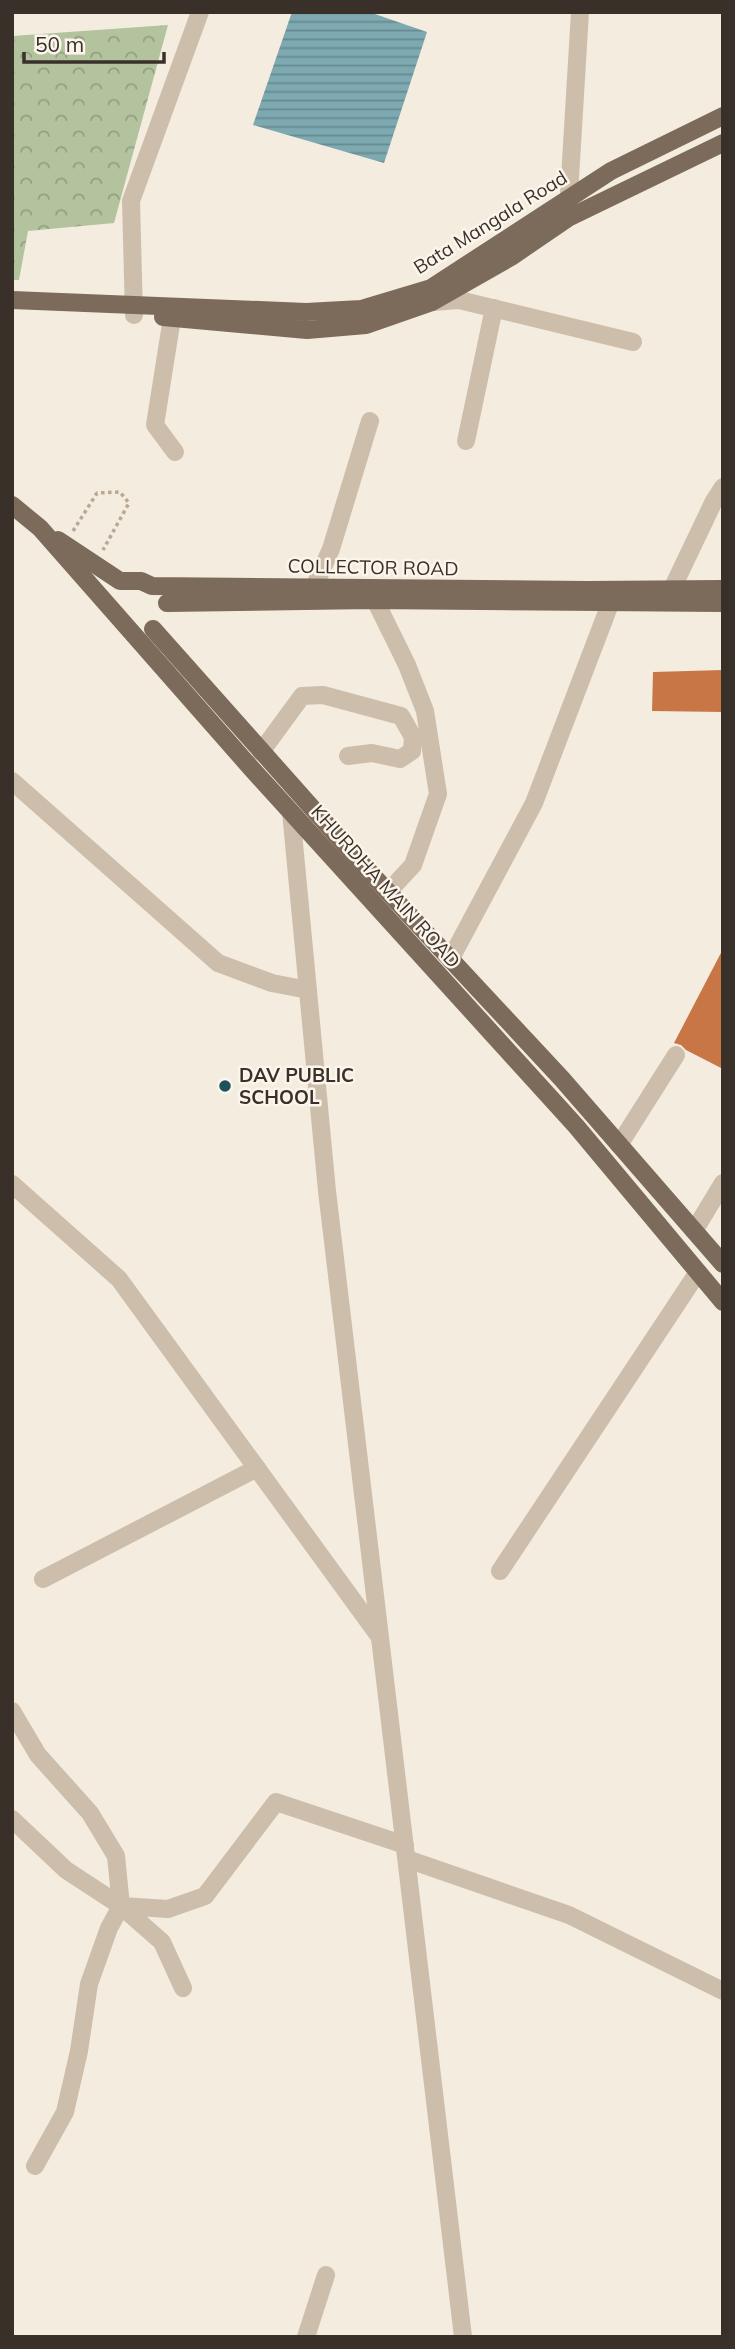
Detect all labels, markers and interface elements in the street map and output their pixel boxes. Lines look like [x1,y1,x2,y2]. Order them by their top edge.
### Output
scale bar [24,21,164,65]
text: 50 m [35,31,84,57]
street label: Bata Mangala Road [409,165,571,279]
street label: COLLECTOR ROAD [287,554,459,580]
street label: KHURDHA MAIN ROAD [306,799,466,973]
place label: DAV PUBLIC SCHOOL [239,1063,354,1109]
marker: DAV PUBLIC SCHOOL [217,1078,233,1094]

